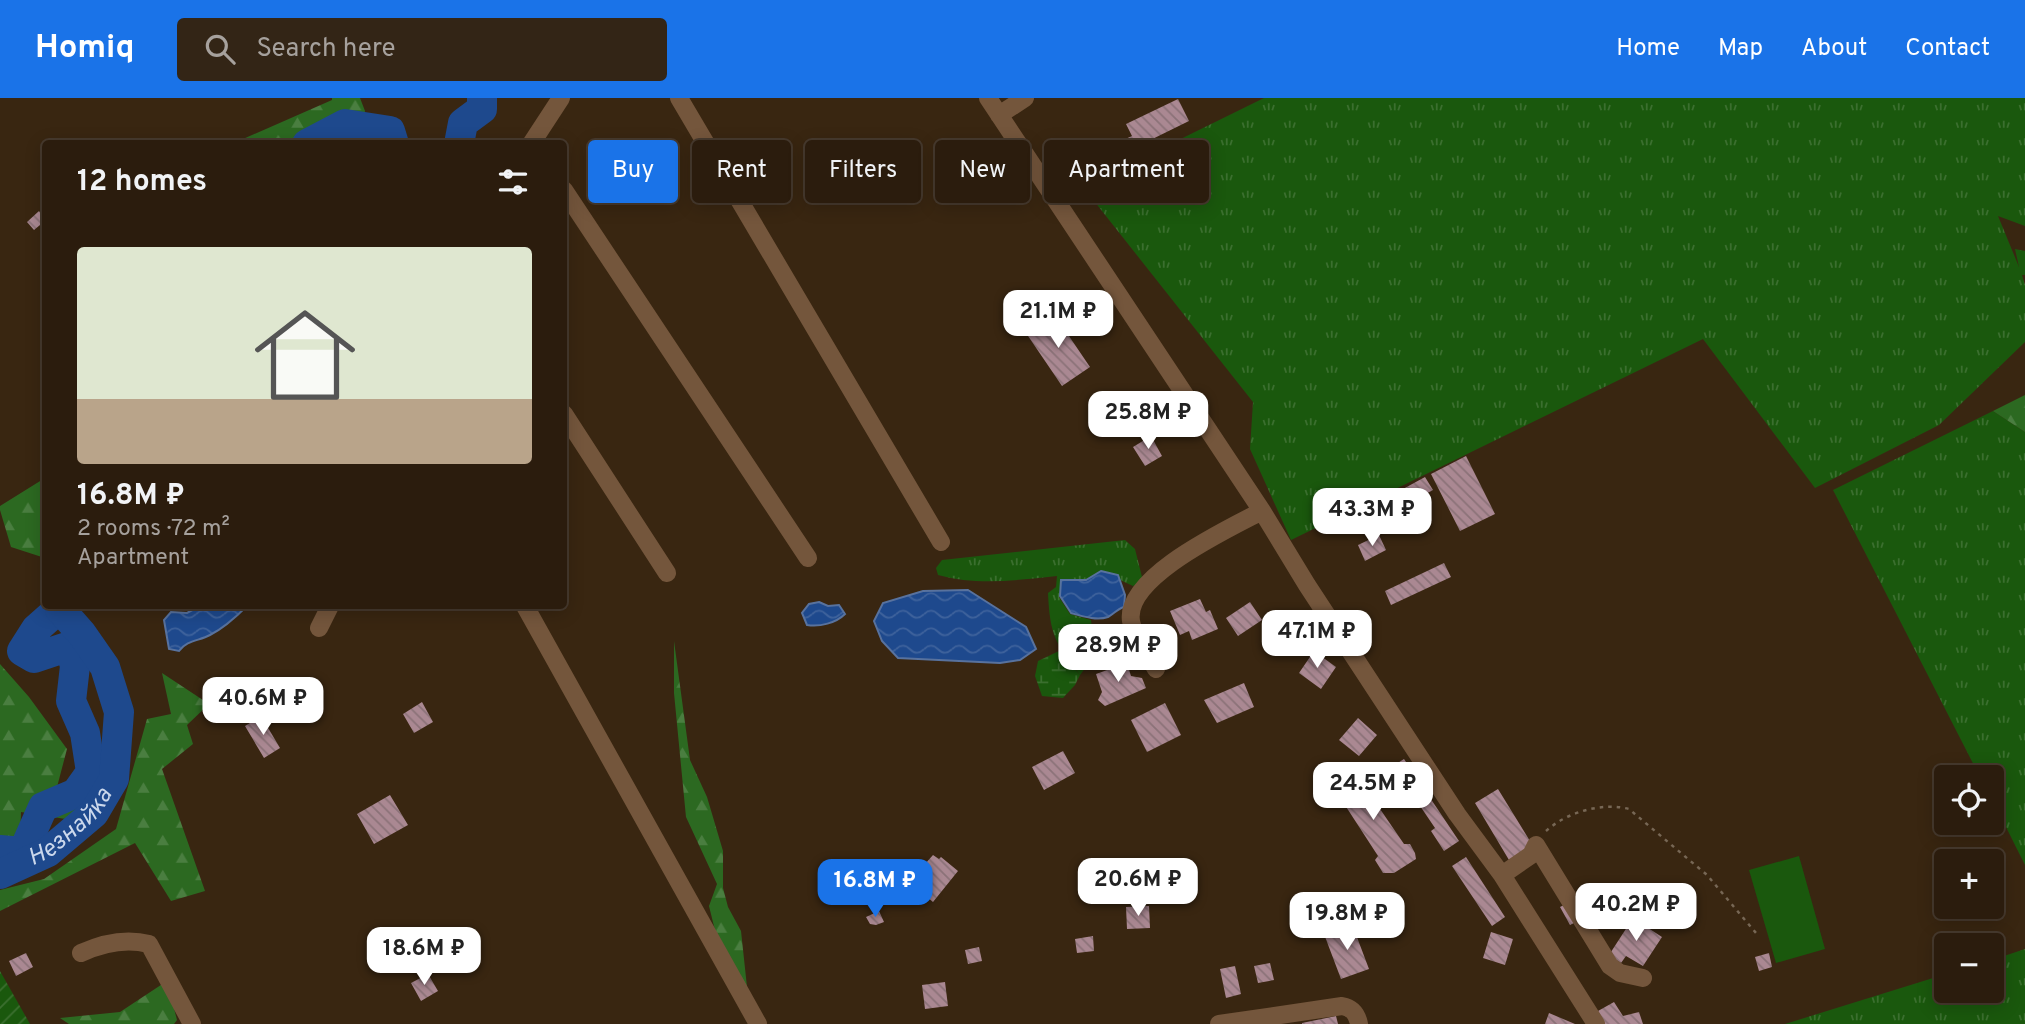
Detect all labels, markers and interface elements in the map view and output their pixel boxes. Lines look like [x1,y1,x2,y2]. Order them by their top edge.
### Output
search box [177,18,667,81]
text: Homiq [35,28,135,70]
icon: search [201,30,239,68]
text: Search here [257,33,395,66]
text: Home [1616,34,1680,64]
text: Map [1718,34,1763,64]
text: About [1801,34,1867,64]
text: Contact [1905,34,1990,64]
chip: Buy [588,140,678,203]
chip: Rent [692,140,791,203]
chip: Filters [805,140,921,203]
chip: New [935,140,1030,203]
chip: Apartment [1044,140,1209,203]
icon: filters [494,163,532,201]
text: 12 homes [77,164,207,201]
pin: 21.1M ₽ [993,290,1123,350]
icon: home [242,292,368,418]
text: 21.1M ₽ [1019,298,1097,327]
pin: 25.8M ₽ [1083,392,1213,451]
text: 25.8M ₽ [1104,399,1192,428]
text: 16.8M ₽ [77,478,185,515]
pin: 43.3M ₽ [1307,489,1437,548]
text: 43.3M ₽ [1329,496,1415,525]
text: 2 rooms · 72 m² [77,515,230,544]
text: Apartment [77,544,189,573]
pin: 47.1M ₽ [1252,610,1382,670]
text: 47.1M ₽ [1278,618,1356,647]
pin: 28.9M ₽ [1053,624,1183,684]
text: 28.9M ₽ [1074,632,1162,661]
pin: 40.6M ₽ [198,678,328,737]
text: 40.6M ₽ [218,685,308,714]
pin: 24.5M ₽ [1308,762,1438,822]
map controls [1934,765,2004,1003]
button: locate [1934,765,2004,835]
text: 24.5M ₽ [1329,770,1417,799]
water label: Незнайка [24,782,120,874]
button: + [1934,849,2004,919]
pin: 20.6M ₽ [1073,858,1203,918]
pin: 16.8M ₽ [810,860,940,919]
text: 20.6M ₽ [1094,866,1182,895]
text: 16.8M ₽ [834,867,916,896]
pin: 40.2M ₽ [1571,884,1701,943]
text: 40.2M ₽ [1591,891,1681,920]
pin: 19.8M ₽ [1282,892,1412,952]
text: 19.8M ₽ [1306,900,1388,929]
pin: 18.6M ₽ [359,928,489,987]
button: − [1934,933,2004,1003]
text: 18.6M ₽ [383,935,465,964]

